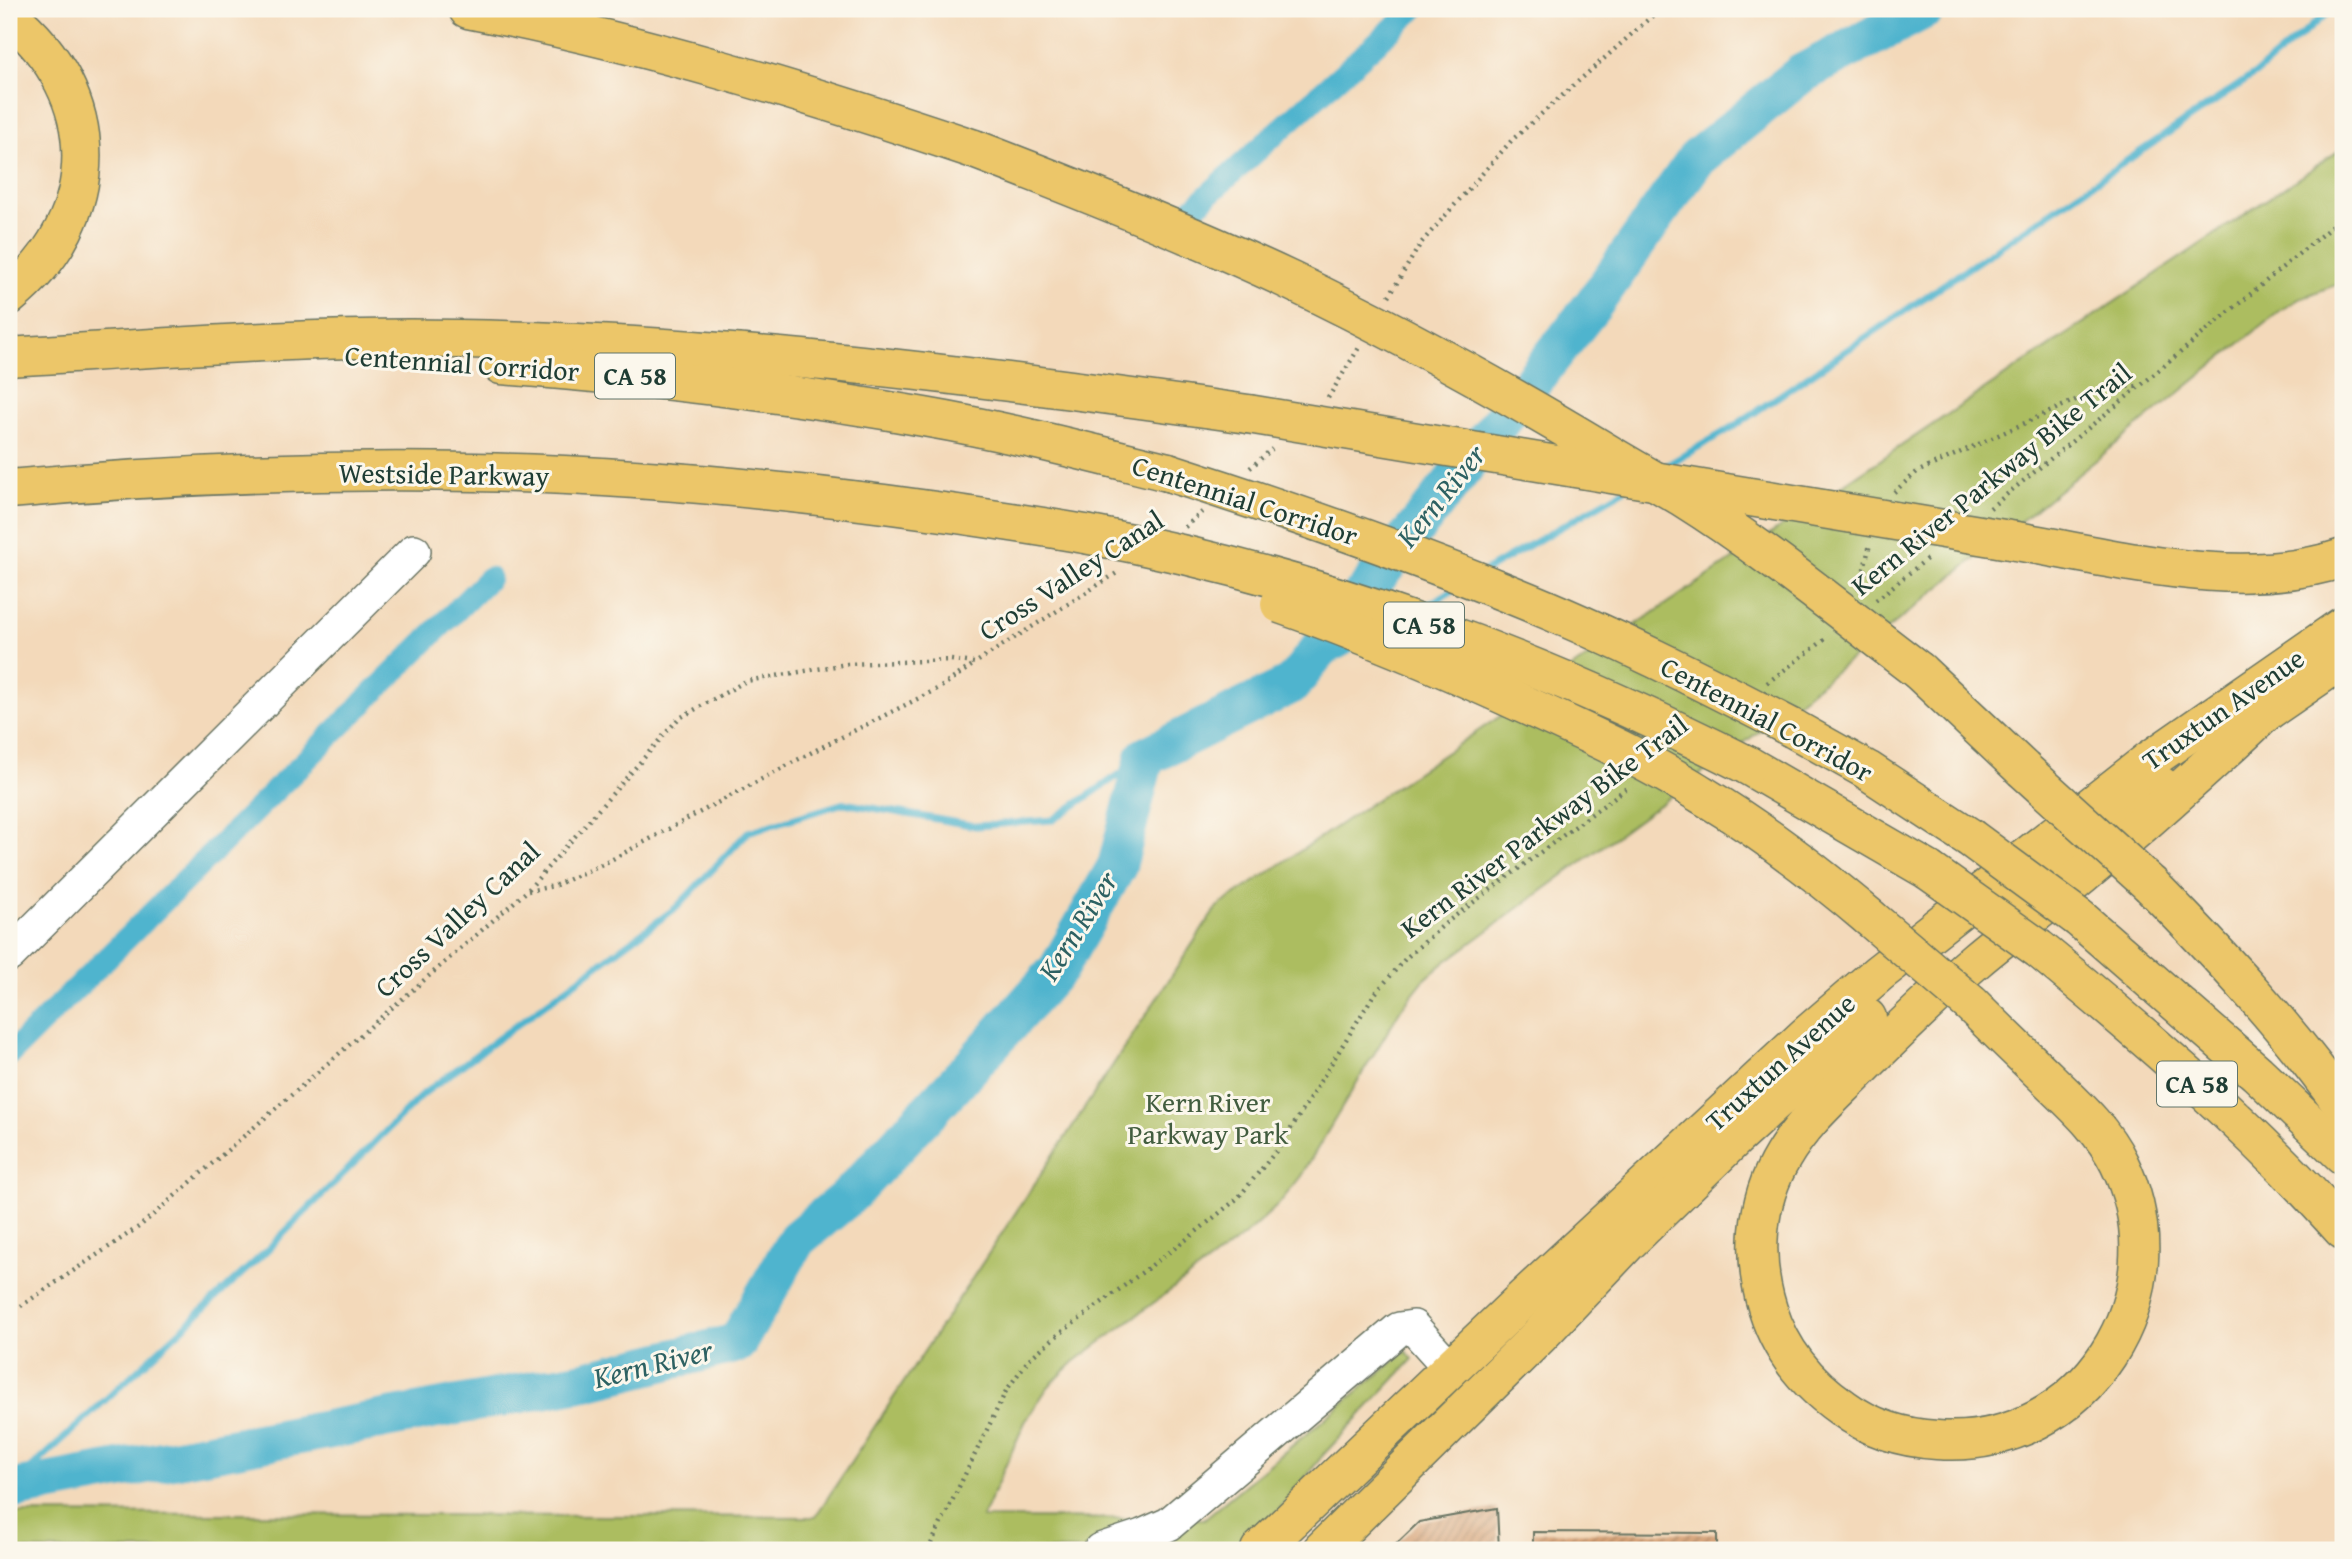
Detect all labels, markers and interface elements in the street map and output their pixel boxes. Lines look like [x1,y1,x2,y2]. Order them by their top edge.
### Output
street label: Centennial Corridor [343,334,581,391]
street label: Kern River Parkway Bike Trail [1842,352,2140,605]
road number: CA 58 [595,354,675,398]
water label: Kern River [1384,434,1496,557]
street label: Centennial Corridor [1127,444,1364,555]
street label: Westside Parkway [338,451,550,496]
street label: Cross Valley Canal [970,499,1171,650]
road number: CA 58 [1384,603,1464,648]
street label: Truxtun Avenue [2133,637,2312,780]
street label: Centennial Corridor [1654,645,1881,792]
street label: Kern River Parkway Bike Trail [1391,704,1696,948]
street label: Cross Valley Canal [365,831,549,1006]
water label: Kern River [1026,862,1128,990]
street label: Truxtun Avenue [1695,983,1864,1140]
road number: CA 58 [2157,1062,2237,1106]
park label: Kern River Parkway Park [1128,1081,1289,1154]
water label: Kern River [588,1327,718,1399]

